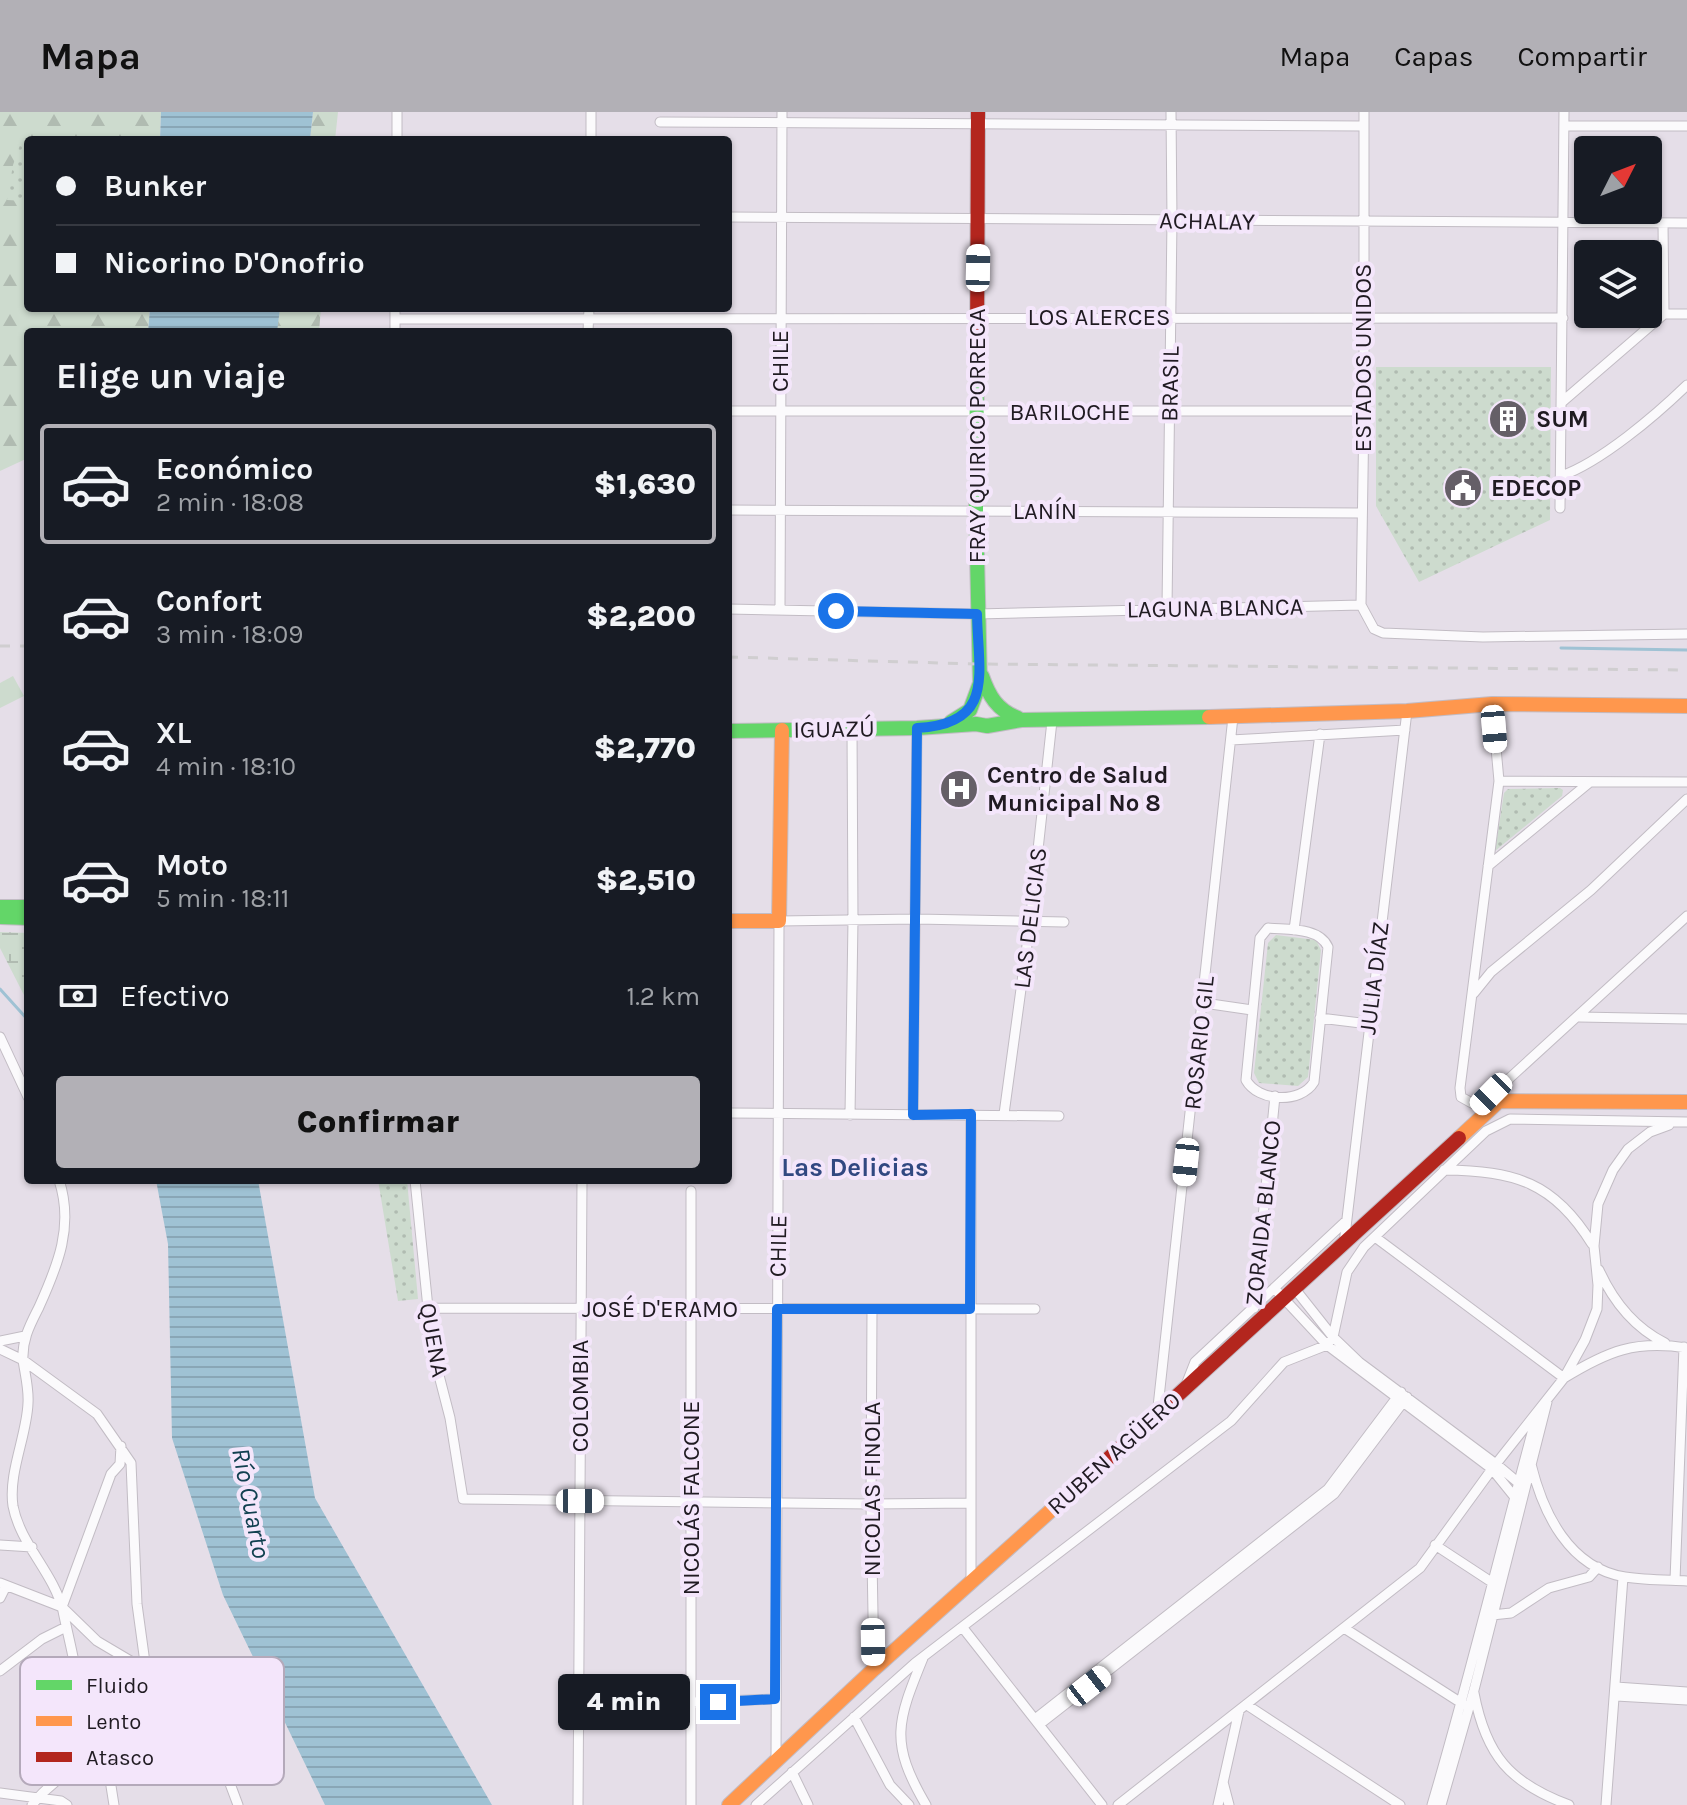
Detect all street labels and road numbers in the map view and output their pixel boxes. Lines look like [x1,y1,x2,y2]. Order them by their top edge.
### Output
street label: ACHALAY [1159,206,1255,236]
street label: ESTADOS UNIDOS [1349,263,1377,453]
street label: LOS ALERCES [1028,303,1170,331]
street label: FRAY QUIRICO PORRECA [963,308,991,563]
street label: CHILE [766,330,794,392]
street label: BRASIL [1155,345,1185,422]
street label: BARILOCHE [1009,398,1131,426]
street label: LANÍN [1013,496,1077,525]
street label: LAGUNA BLANCA [1126,592,1304,624]
street label: IGUAZÚ [793,713,875,744]
street label: LAS DELICIAS [1007,846,1053,990]
street label: JULIA DÍAZ [1352,920,1395,1036]
street label: ROSARIO GIL [1178,974,1220,1111]
street label: ZORAIDA BLANCO [1239,1119,1287,1307]
street label: CHILE [763,1215,793,1277]
street label: JOSÉ D'ERAMO [582,1294,738,1323]
street label: QUENA [414,1301,454,1380]
street label: COLOMBIA [566,1339,594,1452]
street label: RUBEN AGÜERO [1042,1386,1186,1520]
street label: NICOLÁS FALCONE [676,1401,705,1595]
street label: NICOLAS FINOLA [858,1401,886,1576]

